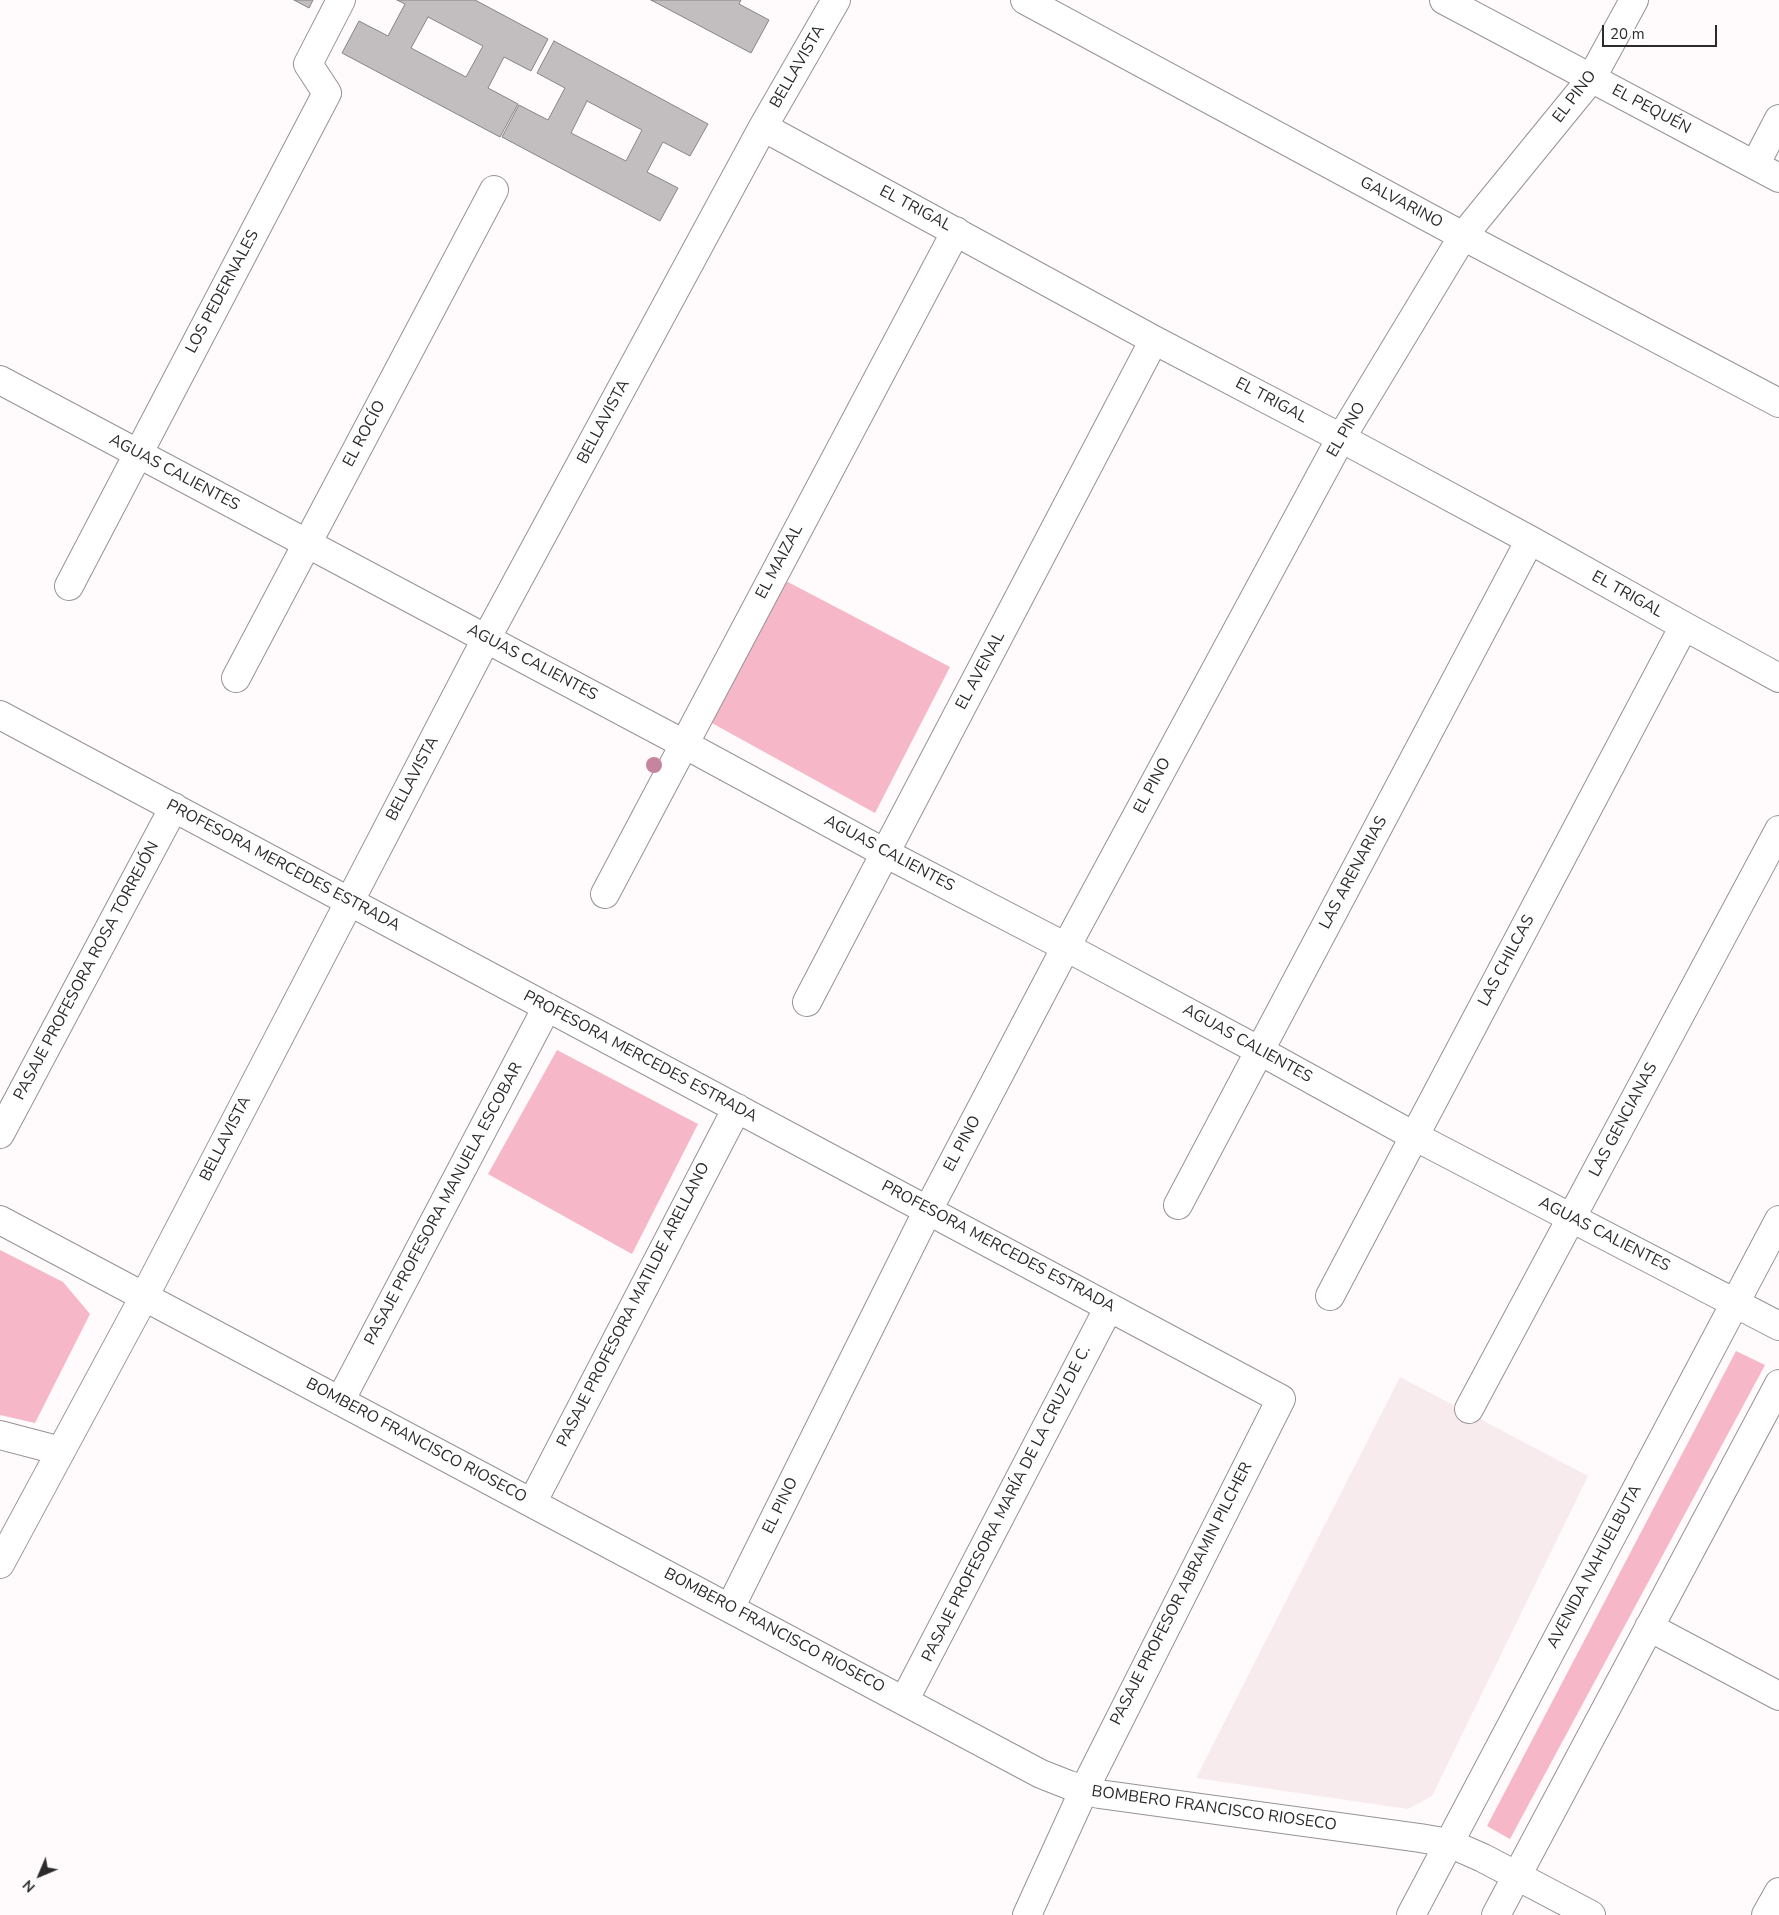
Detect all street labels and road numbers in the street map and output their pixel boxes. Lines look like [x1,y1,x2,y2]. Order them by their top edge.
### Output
street label: BELLAVISTA [766,22,830,112]
street label: EL PINO [1549,67,1601,127]
street label: EL PEQUÉN [1608,81,1694,139]
street label: GALVARINO [1356,173,1446,233]
street label: EL TRIGAL [876,182,954,236]
street label: LOS PEDERNALES [182,227,264,357]
street label: EL TRIGAL [1232,374,1310,428]
street label: BELLAVISTA [574,377,634,467]
street label: EL ROCÍO [340,398,390,470]
street label: EL PINO [1324,399,1370,461]
street label: AGUAS CALIENTES [106,431,242,515]
street label: EL MAIZAL [752,522,808,602]
street label: EL TRIGAL [1588,568,1666,622]
street label: AGUAS CALIENTES [464,621,600,705]
street label: EL AVENAL [952,629,1010,713]
street label: BELLAVISTA [383,734,443,824]
street label: EL PINO [1130,755,1176,817]
street label: PROFESORA MERCEDES ESTRADA [163,796,403,936]
street label: AGUAS CALIENTES [821,812,957,896]
street label: LAS ARENARIAS [1316,813,1392,933]
street label: PASAJE PROFESORA ROSA TORREJÓN [10,838,164,1104]
street label: LAS CHILCAS [1475,912,1539,1010]
street label: PROFESORA MERCEDES ESTRADA [520,987,760,1127]
street label: AGUAS CALIENTES [1179,1000,1315,1088]
street label: PASAJE PROFESORA MANUELA ESCOBAR [361,1059,527,1349]
street label: LAS GENCIANAS [1586,1060,1662,1180]
street label: BELLAVISTA [196,1093,256,1185]
street label: EL PINO [940,1113,986,1175]
street label: PASAJE PROFESORA MATILDE ARELLANO [554,1160,714,1450]
street label: PROFESORA MERCEDES ESTRADA [878,1177,1118,1317]
street label: AGUAS CALIENTES [1535,1194,1673,1276]
street label: PASAJE PROFESORA MARÍA DE LA CRUZ DE C. [918,1343,1096,1665]
street label: BOMBERO FRANCISCO RIOSECO [302,1375,530,1507]
street label: PASAJE PROFESOR ABRAMIN PILCHER [1107,1459,1257,1729]
street label: EL PINO [759,1475,803,1537]
street label: AVENIDA NAHUELBUTA [1544,1482,1646,1652]
street label: BOMBERO FRANCISCO RIOSECO [660,1565,888,1697]
street label: BOMBERO FRANCISCO RIOSECO [1090,1782,1338,1836]

